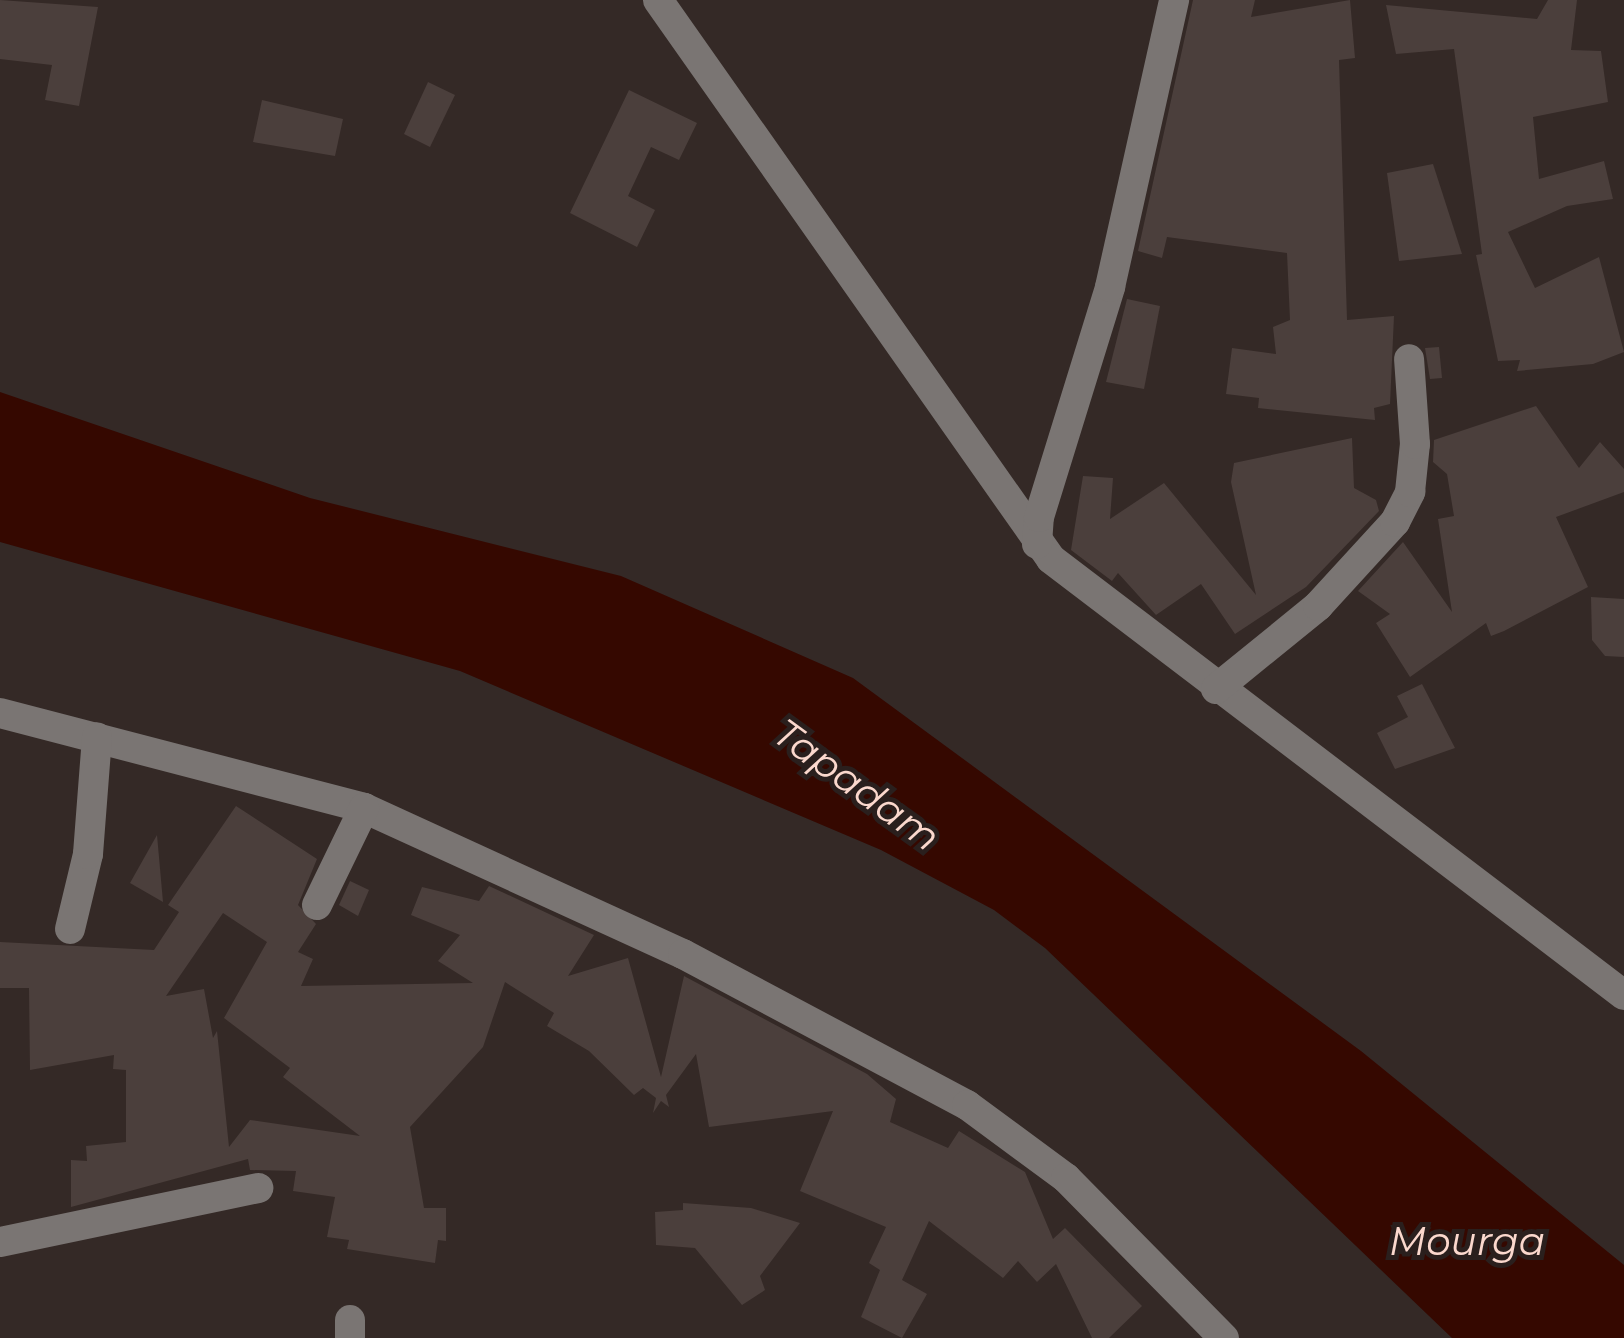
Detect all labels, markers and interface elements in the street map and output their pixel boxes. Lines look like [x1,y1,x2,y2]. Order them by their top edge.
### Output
water label: Tapadam [765,709,949,861]
water label: Mourga [1389,1218,1545,1264]

